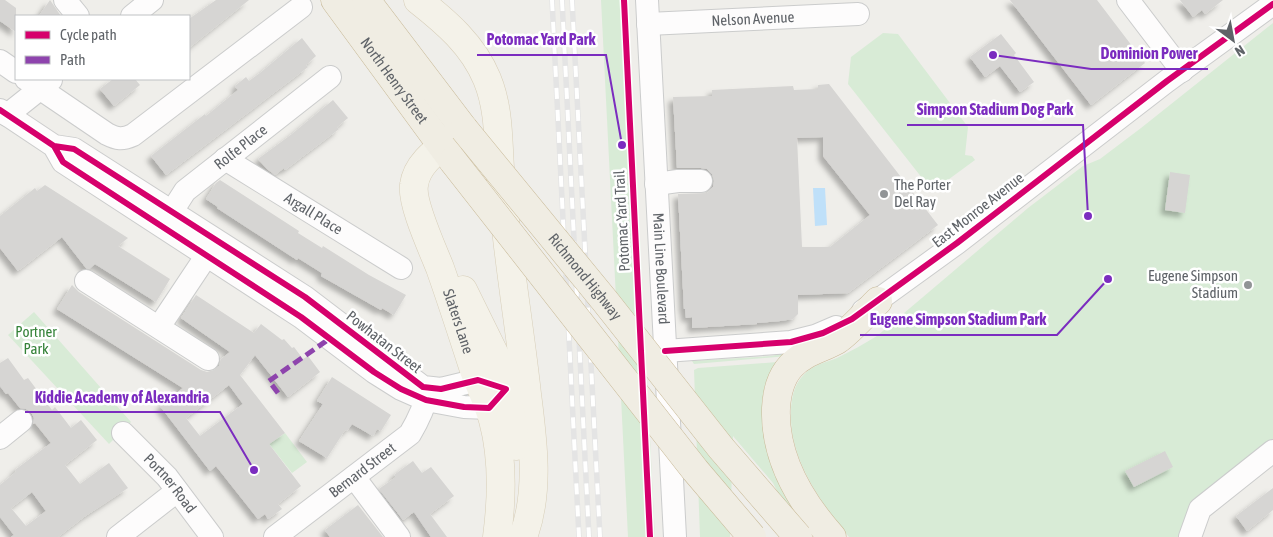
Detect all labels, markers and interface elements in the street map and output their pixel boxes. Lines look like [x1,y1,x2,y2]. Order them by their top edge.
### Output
street label: Nelson Avenue [711,8,795,29]
legend [15,15,190,80]
north arrow [1208,15,1258,65]
callout: Potomac Yard Park [477,24,606,55]
text: Cycle path [60,26,117,43]
text: Potomac Yard Park [486,30,596,48]
street label: North Henry Street [357,34,432,127]
callout: Dominion Power [1091,38,1208,69]
text: N [1232,42,1248,60]
text: Dominion Power [1100,44,1198,62]
text: Path [60,51,86,68]
callout: Simpson Stadium Dog Park [907,94,1083,125]
text: Simpson Stadium Dog Park [917,100,1074,118]
street label: Rolfe Place [211,121,270,173]
street label: East Monroe Avenue [929,169,1027,251]
street label: Potomac Yard Trail [610,170,633,272]
place label: The Porter Del Ray [894,176,951,210]
marker: The Porter Del Ray [878,188,890,200]
street label: Argall Place [281,189,346,238]
street label: Main Line Boulevard [650,212,673,325]
street label: Richmond Highway [545,230,625,323]
place label: Eugene Simpson Stadium [1148,267,1238,301]
marker: Eugene Simpson Stadium [1242,279,1254,291]
street label: Slaters Lane [440,287,477,356]
callout: Eugene Simpson Stadium Park [860,304,1057,335]
street label: Powhatan Street [343,307,425,376]
text: Eugene Simpson Stadium Park [870,310,1047,328]
park label: Portner Park [15,323,57,357]
callout: Kiddie Academy of Alexandria [25,381,220,412]
text: Kiddie Academy of Alexandria [35,388,209,406]
street label: Bernard Street [325,439,399,501]
street label: Portner Road [141,450,200,516]

